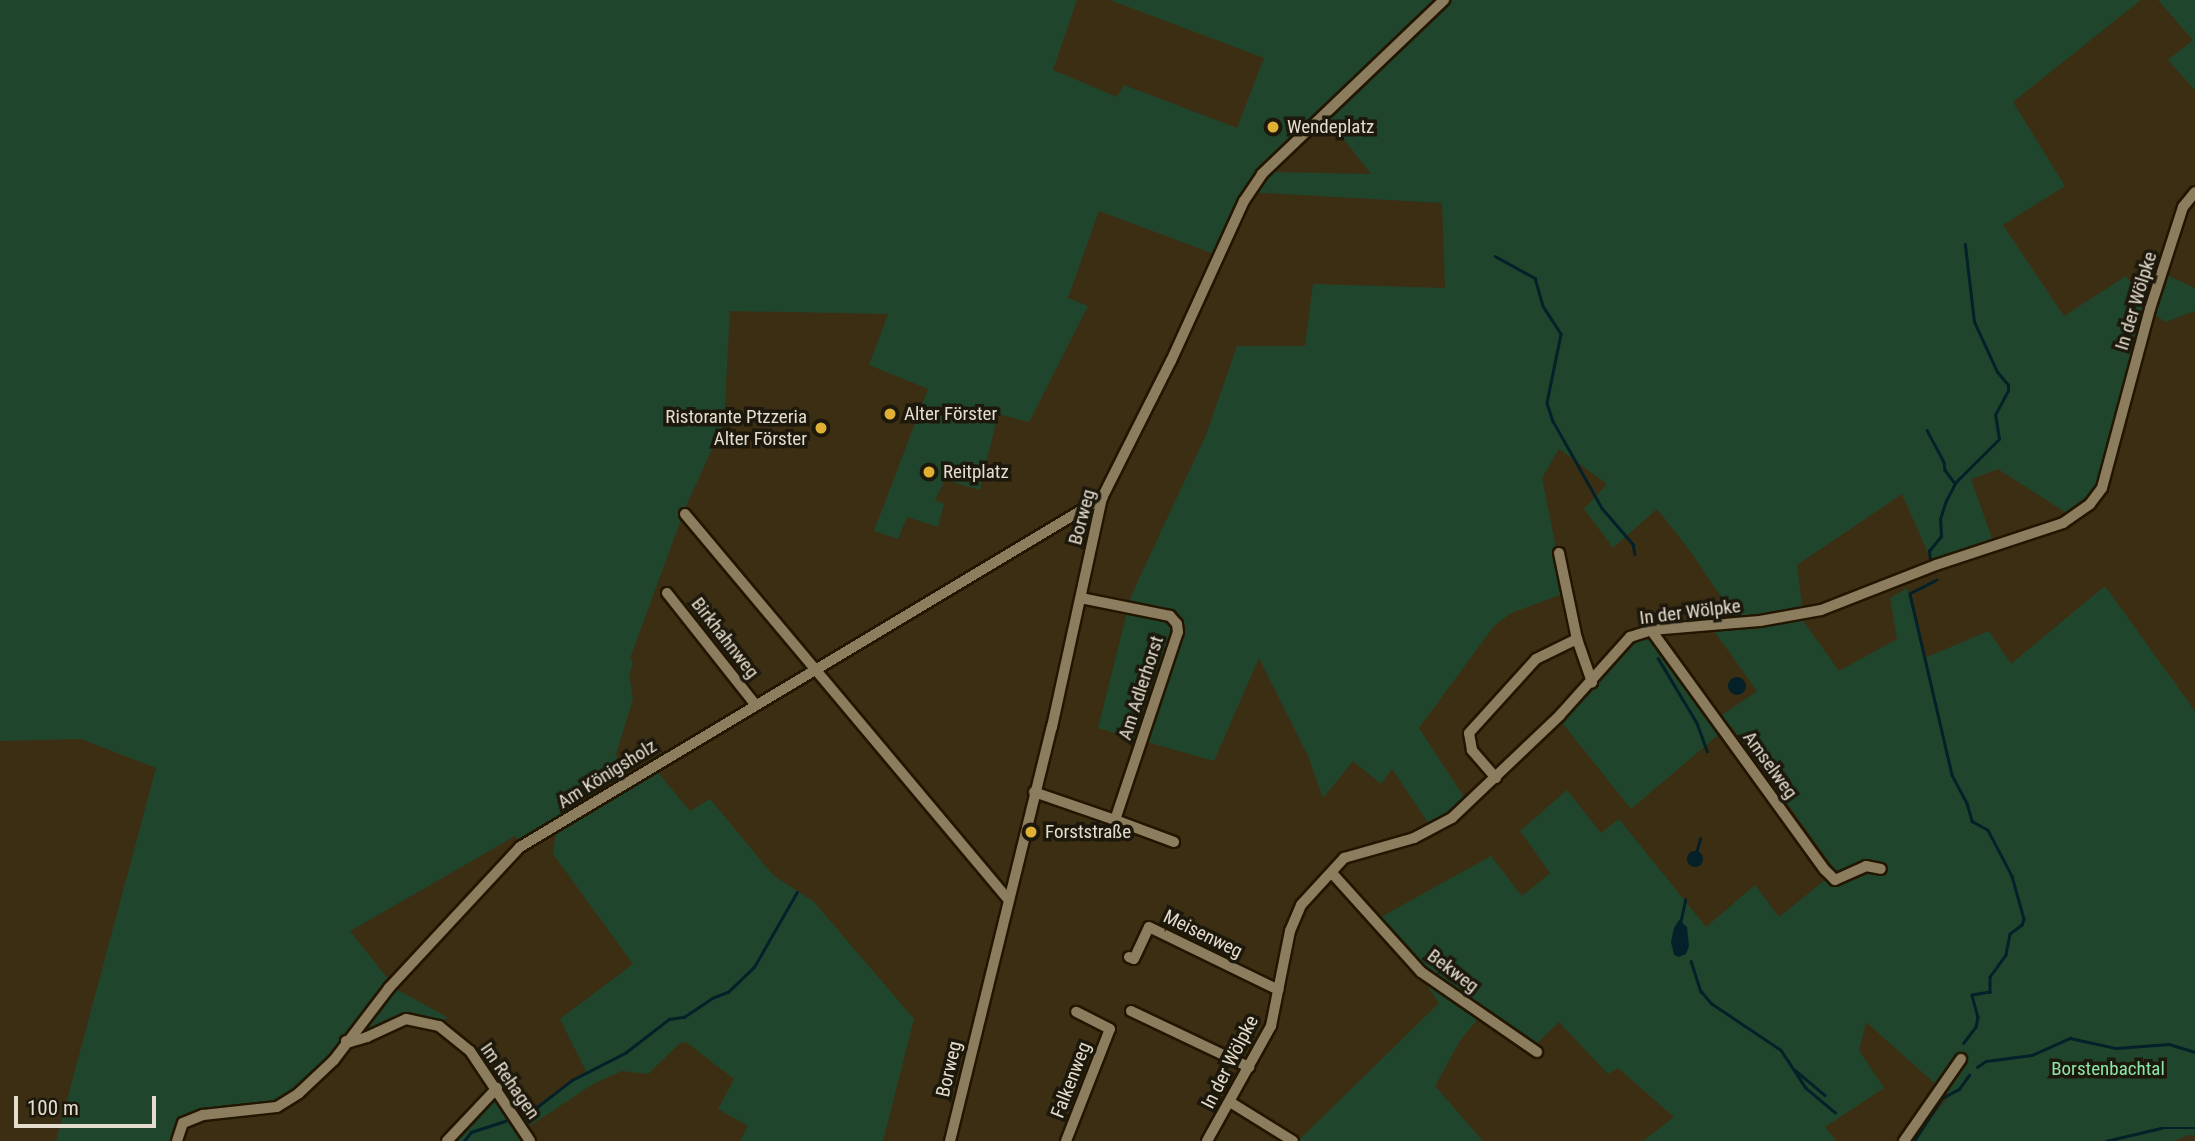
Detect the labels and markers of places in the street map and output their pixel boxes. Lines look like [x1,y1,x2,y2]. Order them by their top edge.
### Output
place label: Wendeplatz [1287,116,1374,138]
marker: Wendeplatz [1265,119,1281,135]
place label: Alter Förster [904,403,997,425]
place label: Ristorante Ptzzeria Alter Förster [665,406,807,450]
marker: Alter Förster [882,406,898,422]
marker: Ristorante Ptzzeria Alter Förster [813,420,829,436]
place label: Reitplatz [943,461,1009,483]
marker: Reitplatz [921,464,937,480]
place label: Forststraße [1045,821,1131,843]
marker: Forststraße [1023,824,1039,840]

